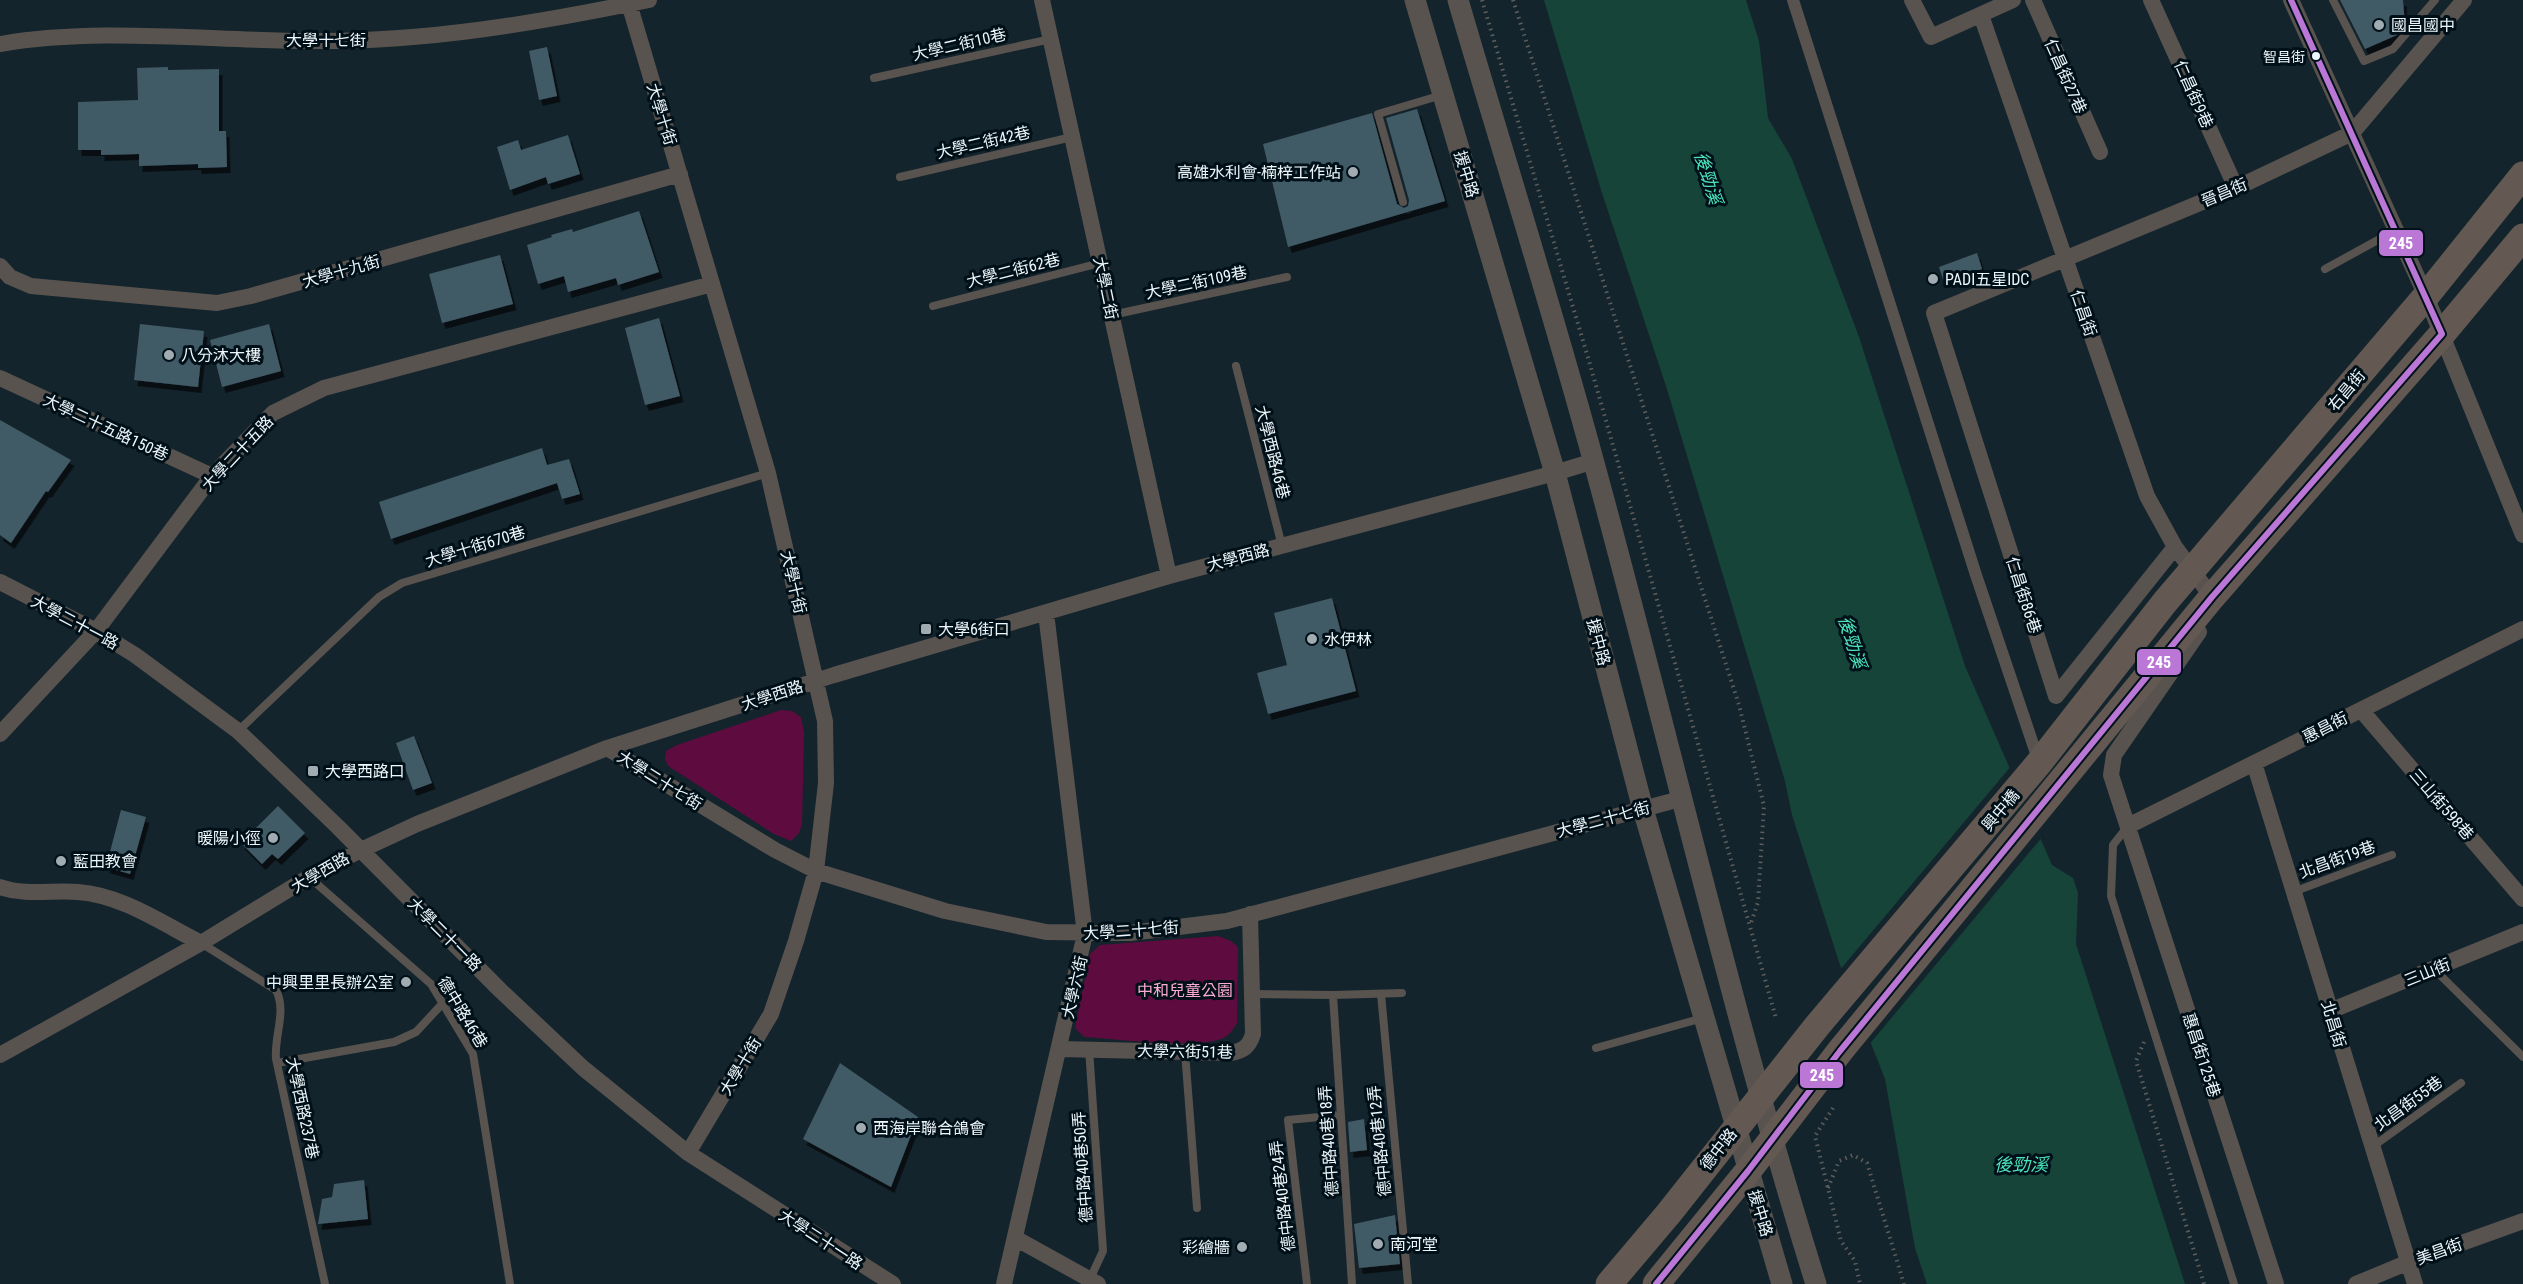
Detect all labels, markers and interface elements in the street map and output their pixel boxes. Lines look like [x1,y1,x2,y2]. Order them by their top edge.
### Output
place label: 國昌國中 [2391,16,2455,35]
marker: 國昌國中 [2372,18,2386,32]
street label: 大學二街10巷 [910,24,1008,65]
street label: 大學十七街 [286,31,366,50]
street label: 仁昌街27巷 [2041,36,2090,117]
place label: 智昌街 [2263,49,2305,65]
marker: 智昌街 [2310,50,2322,62]
street label: 仁昌街9巷 [2170,57,2217,131]
street label: 大學十街 [643,81,680,148]
street label: 大學二街42巷 [934,122,1032,163]
street label: 援中路 [1450,148,1483,200]
water label: 後勁溪 [1691,149,1727,210]
place label: 高雄水利會-楠梓工作站 [1177,163,1341,182]
marker: 高雄水利會-楠梓工作站 [1346,165,1360,179]
street label: 晉昌街 [2198,174,2250,211]
line badge: 245 [2378,229,2424,257]
text: 245 [2389,234,2413,253]
street label: 大學二街62巷 [964,250,1062,291]
street label: 大學十九街 [300,251,382,292]
street label: 大學二街 [1090,255,1121,321]
street label: 大學二街109巷 [1143,262,1249,303]
place label: PADI五星IDC [1945,270,2029,289]
marker: PADI五星IDC [1926,272,1940,286]
street label: 仁昌街 [2067,287,2100,339]
place label: 八分沐大樓 [181,346,261,365]
marker: 八分沐大樓 [162,348,176,362]
street label: 右昌街 [2324,366,2369,415]
street label: 大學二十五路150巷 [40,390,171,465]
street label: 大學西路46巷 [1252,403,1293,501]
street label: 大學二十五路 [198,412,277,495]
street label: 大學十街670巷 [423,522,528,571]
street label: 大學西路 [1205,540,1272,575]
street label: 大學十街 [777,549,810,615]
street label: 仁昌街86巷 [2002,554,2045,636]
street label: 大學二十一路 [28,592,122,653]
water label: 後勁溪 [1835,613,1871,674]
street label: 援中路 [1583,616,1614,668]
place label: 大學6街口 [938,620,1010,639]
marker: 大學6街口 [919,622,933,636]
place label: 水伊林 [1324,630,1372,649]
marker: 水伊林 [1305,632,1319,646]
line badge: 245 [2136,648,2182,676]
text: 245 [2147,653,2171,672]
street label: 大學西路 [739,677,806,714]
street label: 惠昌街 [2300,708,2351,747]
street label: 大學二十七街 [614,747,705,814]
place label: 大學西路口 [325,762,405,781]
marker: 大學西路口 [306,764,320,778]
street label: 三山街598巷 [2406,765,2478,844]
street label: 興中橋 [1978,786,2023,835]
street label: 大學二十七街 [1554,798,1652,841]
place label: 暖陽小徑 [197,829,261,848]
marker: 暖陽小徑 [266,831,280,845]
street label: 北昌街19巷 [2296,837,2378,882]
street label: 大學西路 [288,848,353,897]
place label: 藍田教會 [73,852,137,871]
marker: 藍田教會 [54,854,68,868]
street label: 大學二十一路 [404,894,485,975]
street label: 大學二十七街 [1082,918,1180,943]
street label: 大學六街 [1058,954,1091,1020]
street label: 三山街 [2401,955,2453,990]
place label: 中興里里長辦公室 [266,973,394,992]
street label: 德中路46巷 [434,973,491,1051]
marker: 中興里里長辦公室 [399,975,413,989]
park label: 中和兒童公園 [1137,981,1233,1000]
street label: 北昌街 [2317,998,2350,1050]
street label: 惠昌街125巷 [2179,1011,2224,1100]
street label: 大學十街 [716,1034,765,1099]
street label: 大學六街51巷 [1137,1041,1233,1062]
street label: 大學西路237巷 [282,1055,323,1161]
line badge: 245 [1799,1061,1844,1089]
text: 245 [1810,1066,1834,1085]
street label: 北昌街55巷 [2370,1072,2446,1135]
street label: 德中路40巷12弄 [1364,1084,1395,1197]
street label: 德中路40巷18弄 [1315,1085,1342,1197]
street label: 德中路40巷50弄 [1069,1111,1096,1223]
place label: 西海岸聯合鴿會 [873,1119,985,1138]
marker: 西海岸聯合鴿會 [854,1121,868,1135]
street label: 德中路 [1696,1125,1741,1174]
street label: 德中路40巷24弄 [1266,1139,1299,1252]
water label: 後勁溪 [1994,1154,2051,1175]
street label: 援中路 [1744,1187,1777,1239]
street label: 大學二十一路 [775,1205,866,1274]
street label: 美昌街 [2413,1234,2465,1269]
place label: 南河堂 [1390,1235,1438,1254]
marker: 南河堂 [1371,1237,1385,1251]
place label: 彩繪牆 [1182,1238,1230,1257]
marker: 彩繪牆 [1235,1240,1249,1254]

